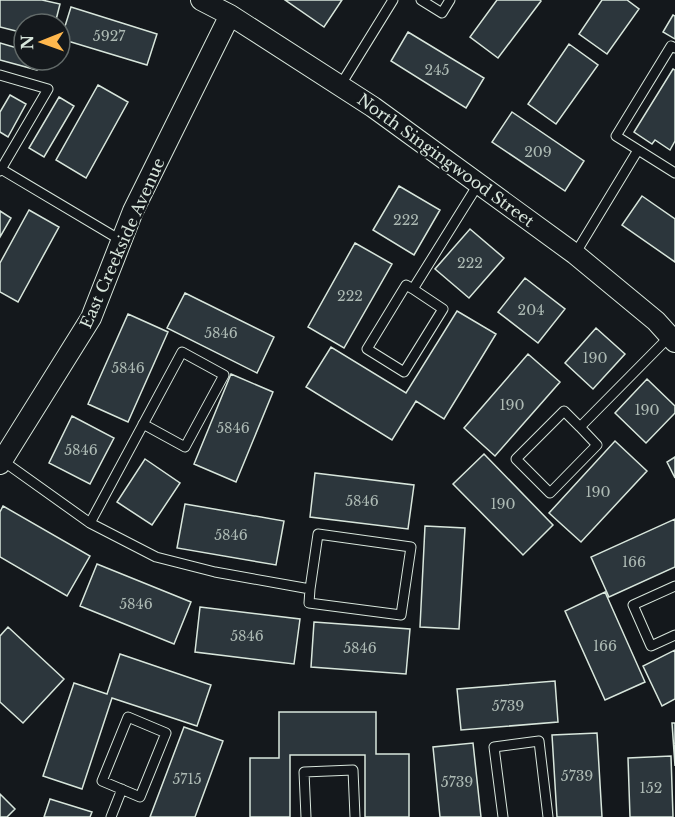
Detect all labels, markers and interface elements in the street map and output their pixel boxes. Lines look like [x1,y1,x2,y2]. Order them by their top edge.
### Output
north arrow [12,12,72,72]
house number: 5927 [93,27,126,45]
text: N [17,35,37,50]
house number: 245 [425,61,449,79]
street label: North Singingwood Street [354,89,538,231]
house number: 209 [524,143,552,161]
street label: East Creekside Avenue [75,155,169,331]
house number: 222 [393,211,419,229]
house number: 222 [457,254,483,272]
house number: 222 [337,287,363,305]
house number: 204 [518,301,544,319]
house number: 5846 [204,324,238,342]
house number: 190 [582,349,608,367]
house number: 5846 [111,359,145,377]
house number: 190 [499,396,525,414]
house number: 190 [634,401,660,419]
house number: 5846 [216,419,250,437]
house number: 5846 [64,441,98,459]
house number: 190 [585,483,611,501]
house number: 5846 [345,492,379,510]
house number: 190 [490,495,516,513]
house number: 5846 [214,526,248,544]
house number: 166 [622,553,646,571]
house number: 5846 [119,595,153,613]
house number: 5846 [230,627,264,645]
house number: 166 [593,637,617,655]
house number: 5846 [343,639,377,657]
house number: 5739 [492,697,524,715]
house number: 5739 [561,767,593,785]
house number: 5715 [172,770,202,788]
house number: 5739 [441,773,473,791]
house number: 152 [640,779,662,797]

